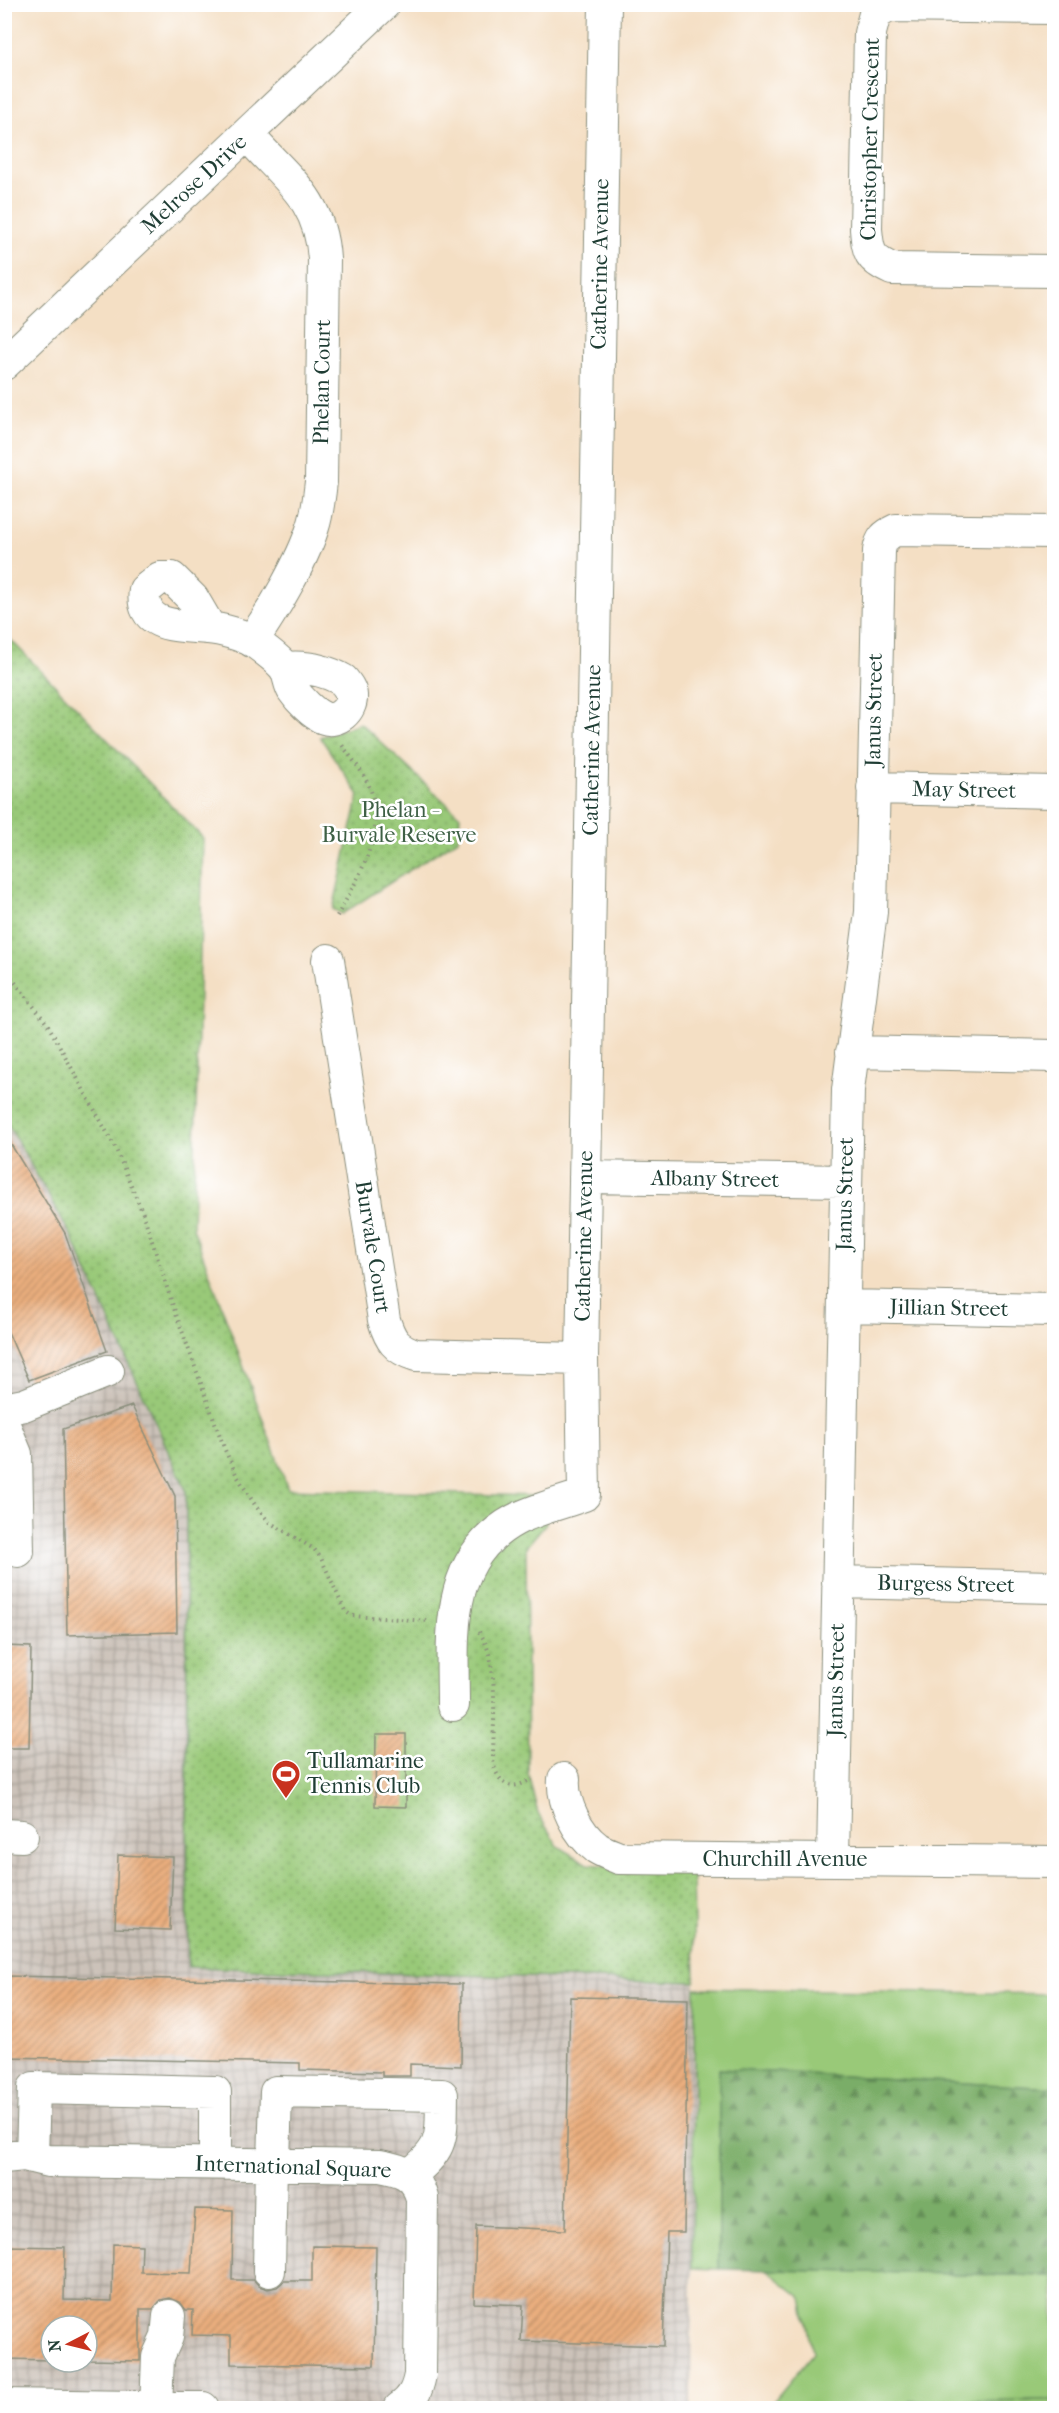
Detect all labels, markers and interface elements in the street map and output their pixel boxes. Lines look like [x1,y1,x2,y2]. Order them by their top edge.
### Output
street label: Christopher Crescent [855,37,885,241]
street label: Melrose Drive [136,129,252,239]
street label: Catherine Avenue [586,178,614,350]
street label: Phelan Court [308,319,336,445]
street label: Janus Street [860,653,888,769]
street label: Catherine Avenue [578,664,606,836]
street label: May Street [912,776,1017,804]
park label: Phelan - Burvale Reserve [322,797,477,848]
street label: Janus Street [831,1137,859,1253]
street label: Catherine Avenue [570,1150,598,1322]
street label: Albany Street [650,1165,780,1193]
street label: Burvale Court [350,1179,396,1315]
street label: Jillian Street [887,1294,1009,1322]
street label: Burgess Street [877,1570,1015,1598]
street label: Janus Street [822,1623,850,1739]
place label: Tullamarine Tennis Club [307,1748,424,1799]
sports icon: Tullamarine Tennis Club [270,1758,302,1800]
street label: Churchill Avenue [703,1846,868,1872]
street label: International Square [194,2151,392,2183]
north arrow [39,2314,99,2374]
text: N [44,2338,65,2353]

